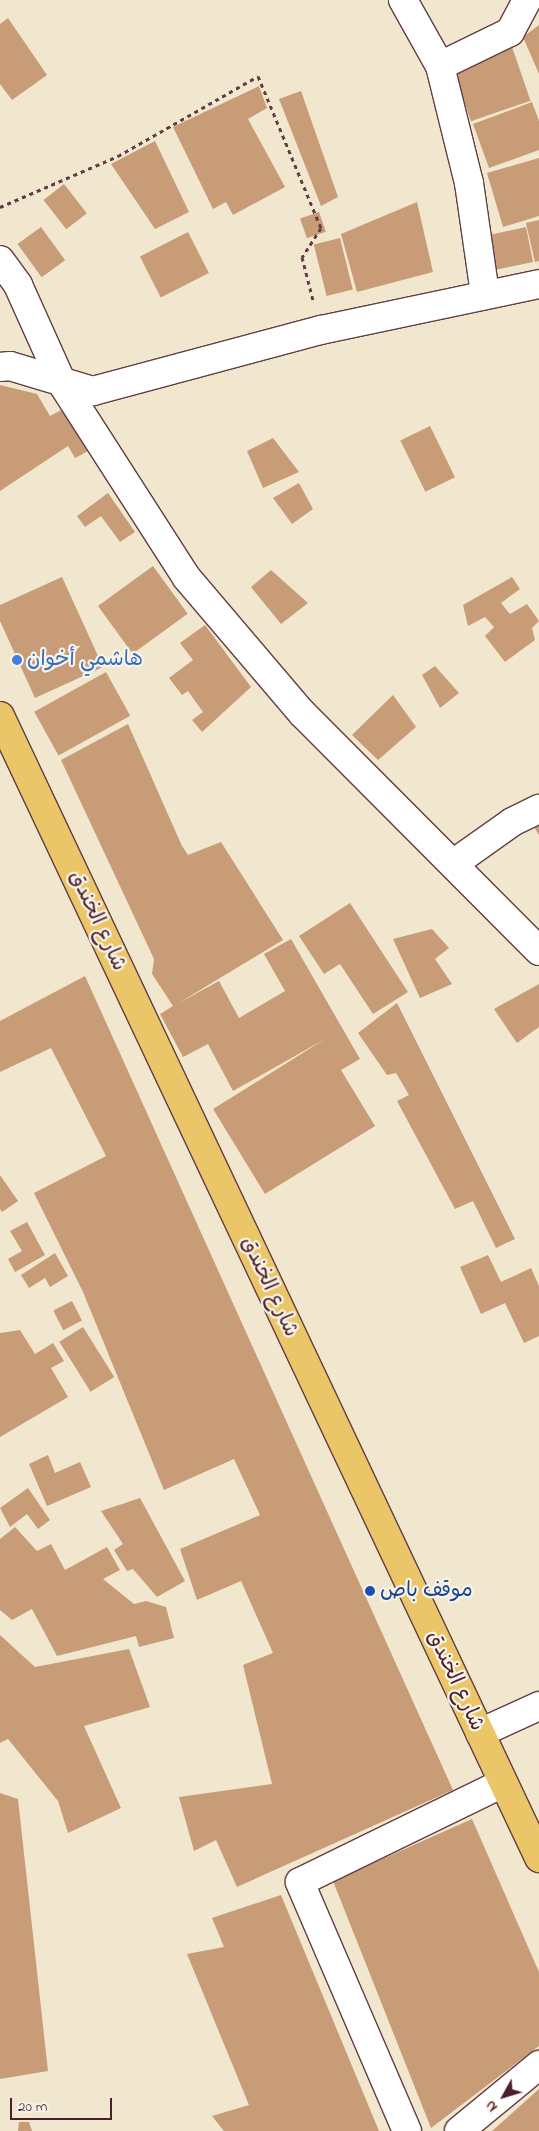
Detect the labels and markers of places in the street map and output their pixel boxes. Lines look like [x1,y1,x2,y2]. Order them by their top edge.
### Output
place label: هاشمي أخوان [27,647,143,673]
marker: هاشمي أخوان [11,654,23,666]
place label: موقف باص [380,1578,473,1604]
marker: موقف باص [364,1585,376,1597]

